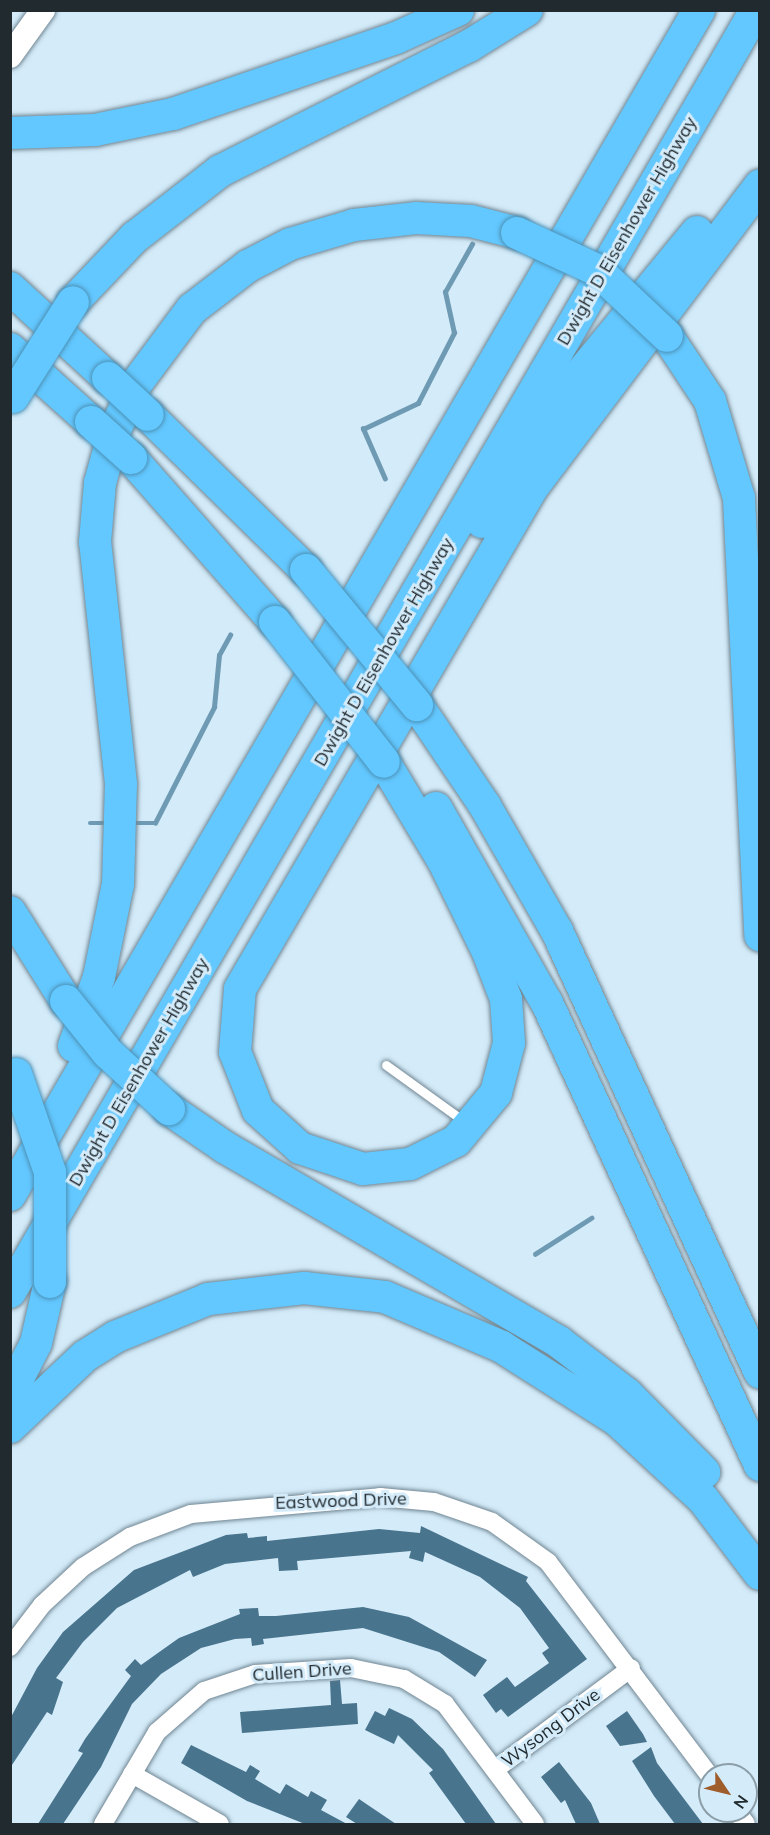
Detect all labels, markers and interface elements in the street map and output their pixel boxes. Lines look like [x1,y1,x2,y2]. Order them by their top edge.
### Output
street label: Dwight D Eisenhower Highway [553,113,701,349]
street label: Dwight D Eisenhower Highway [310,534,458,770]
street label: Dwight D Eisenhower Highway [65,954,213,1190]
street label: Eastwood Drive [275,1488,407,1514]
street label: Cullen Drive [252,1658,352,1686]
street label: Wysong Drive [498,1684,604,1772]
north arrow [698,1763,758,1823]
text: N [729,1791,753,1813]

